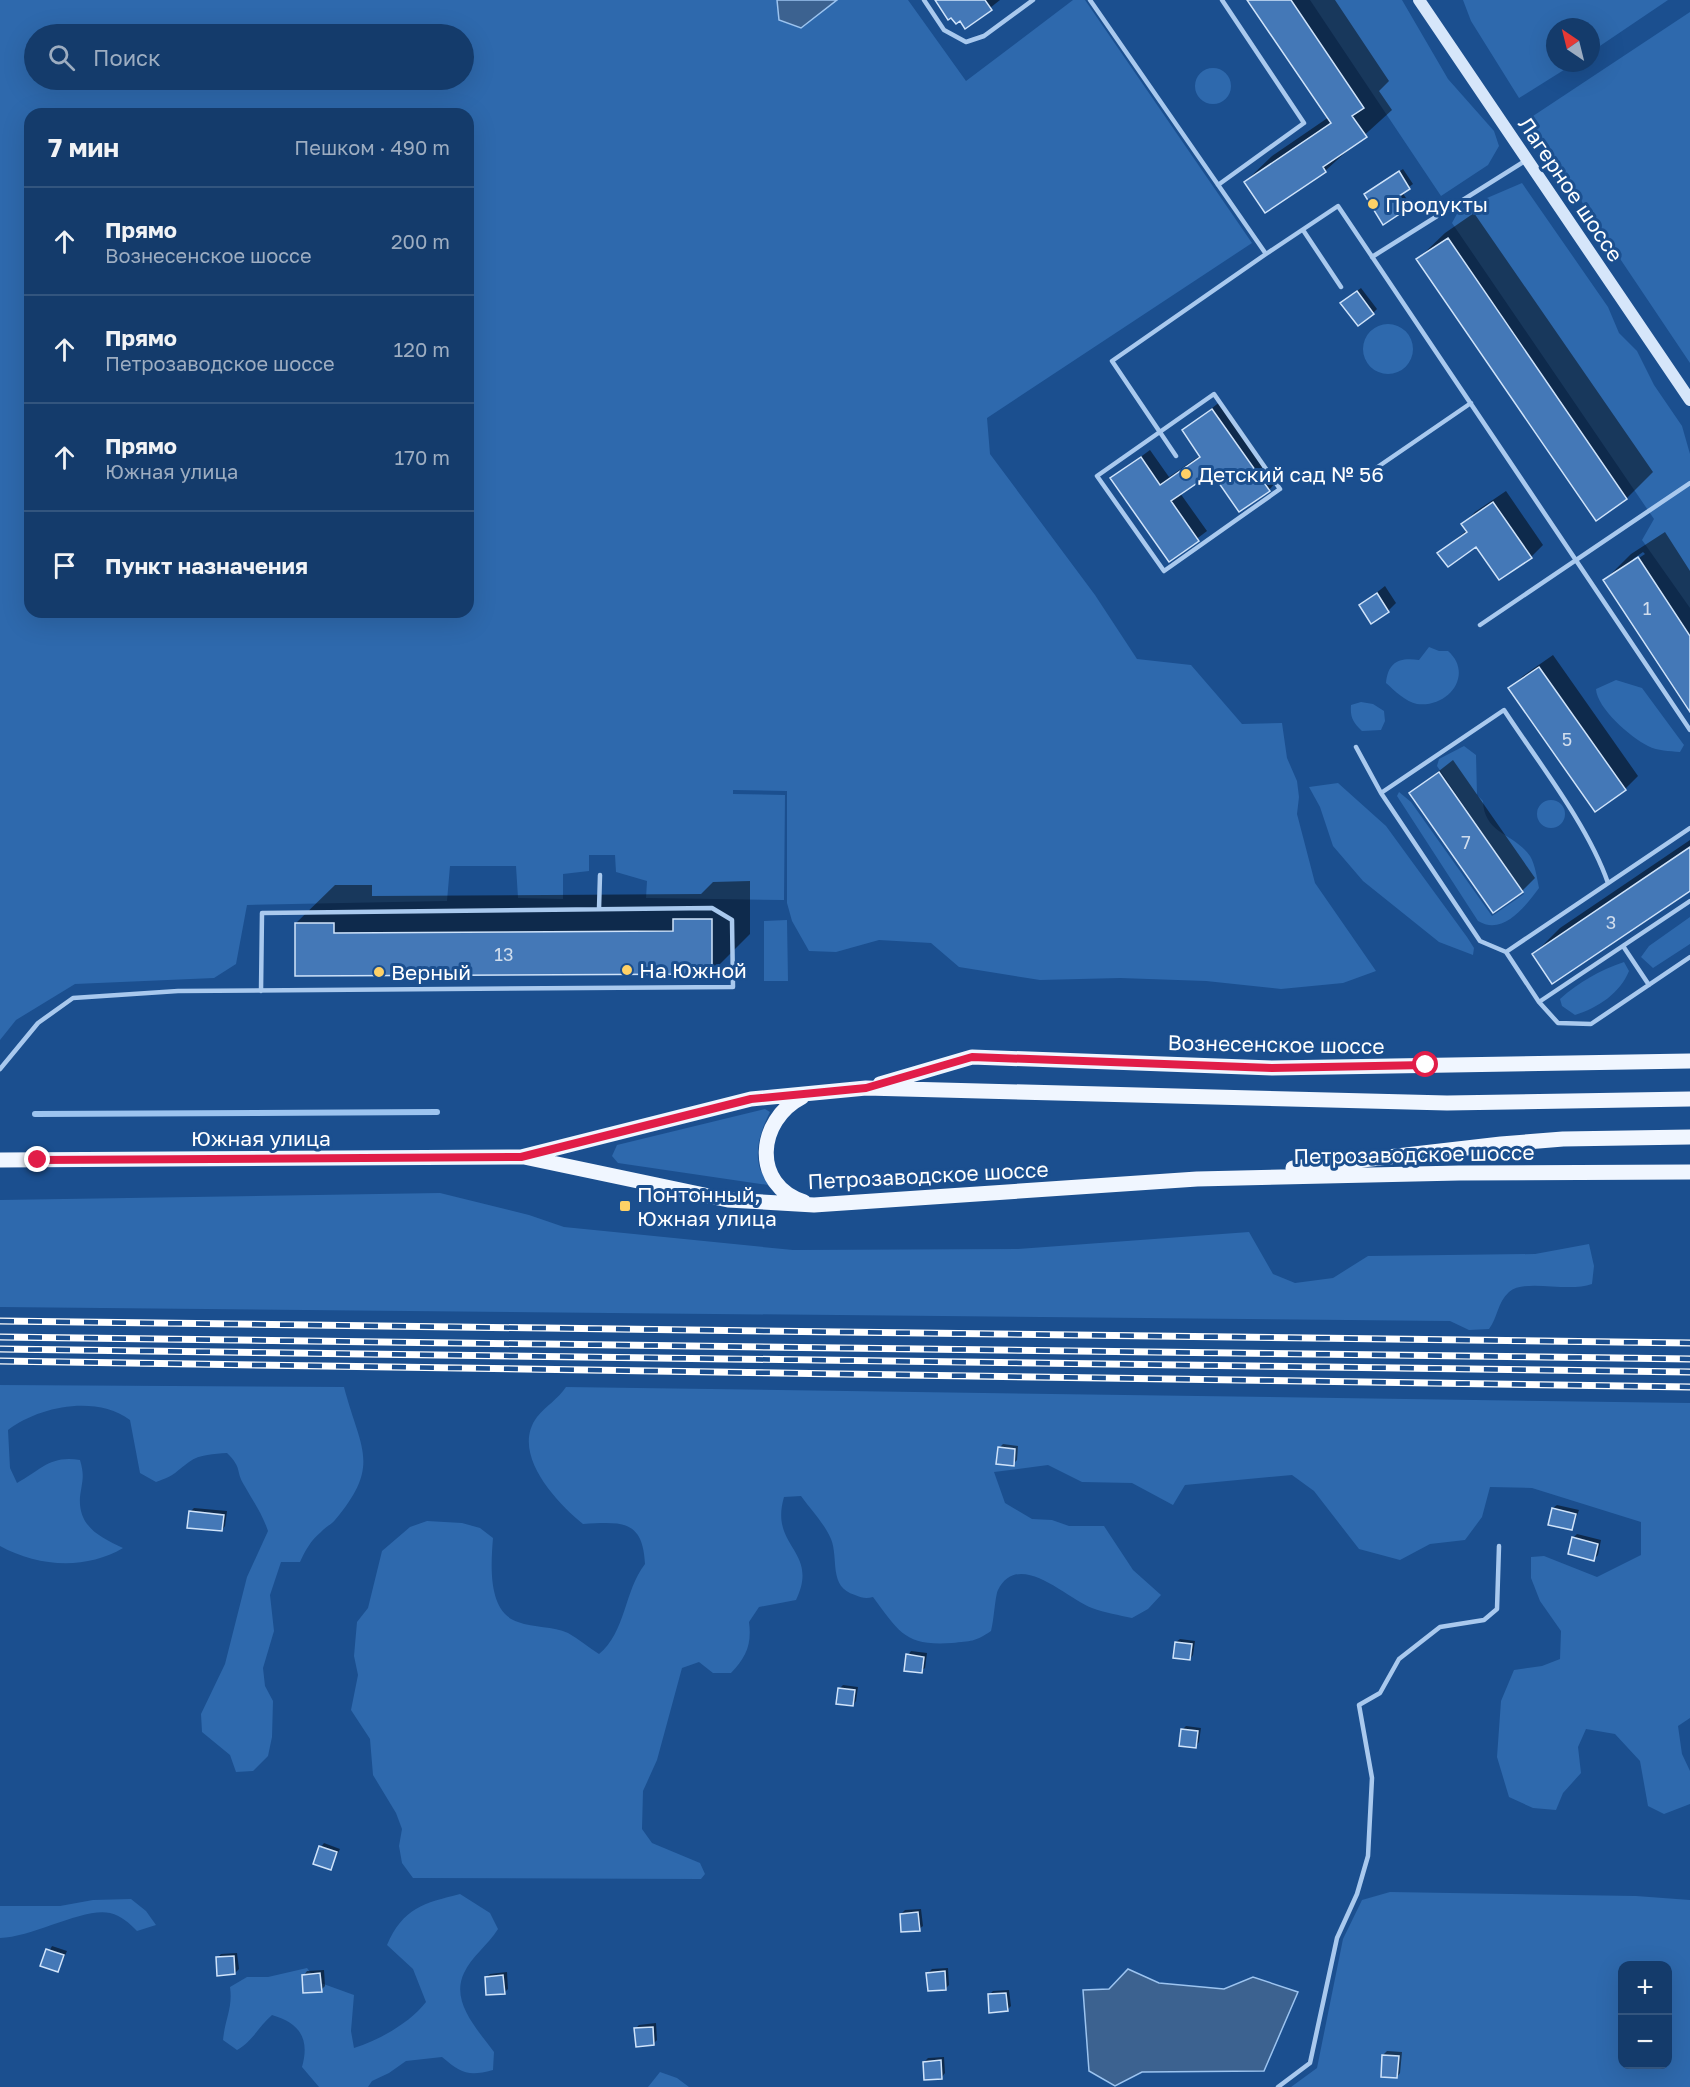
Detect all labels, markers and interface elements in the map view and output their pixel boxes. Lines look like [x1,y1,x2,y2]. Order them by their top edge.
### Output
north arrow [1546,18,1600,72]
search box [24,24,474,90]
icon: search [45,41,78,74]
text: Поиск [93,44,161,71]
street label: Лагерное шоссе [1513,112,1629,266]
text: 7 мин [48,132,119,163]
text: Пешком · 490 m [294,135,450,159]
place label: Продукты [1385,191,1488,217]
marker: Продукты [1366,197,1380,211]
text: Прямо [105,216,177,243]
icon: ahead [48,225,81,258]
text: 200 m [391,229,450,253]
text: Вознесенское шоссе [105,243,312,267]
text: Прямо [105,324,177,351]
icon: ahead [48,333,81,366]
text: 120 m [394,337,450,361]
text: Петрозаводское шоссе [105,351,335,375]
text: Прямо [105,432,177,459]
icon: ahead [48,441,81,474]
text: 170 m [395,445,450,469]
text: Южная улица [105,459,238,483]
place label: Детский сад № 56 [1198,461,1384,487]
marker: Детский сад № 56 [1179,467,1193,481]
icon: arrive [48,549,81,582]
text: Пункт назначения [105,552,308,579]
house number: 1 [1643,597,1652,619]
house number: 5 [1562,728,1572,750]
house number: 7 [1461,831,1471,853]
house number: 3 [1606,911,1616,933]
house number: 13 [494,943,514,965]
place label: На Южной [639,957,747,983]
place label: Верный [391,959,471,985]
marker: На Южной [620,963,634,977]
marker: Верный [372,965,386,979]
street label: Вознесенское шоссе [1167,1029,1385,1059]
route start [1412,1051,1438,1077]
street label: Южная улица [191,1125,331,1151]
street label: Петрозаводское шоссе [1293,1139,1535,1169]
route end [24,1146,50,1172]
street label: Петрозаводское шоссе [807,1156,1049,1194]
place label: Понтонный, Южная улица [637,1181,777,1231]
marker: Понтонный, Южная улица [618,1199,632,1213]
map controls [1618,1961,1672,2069]
button: + [1618,1961,1672,2015]
button: − [1618,2015,1672,2069]

